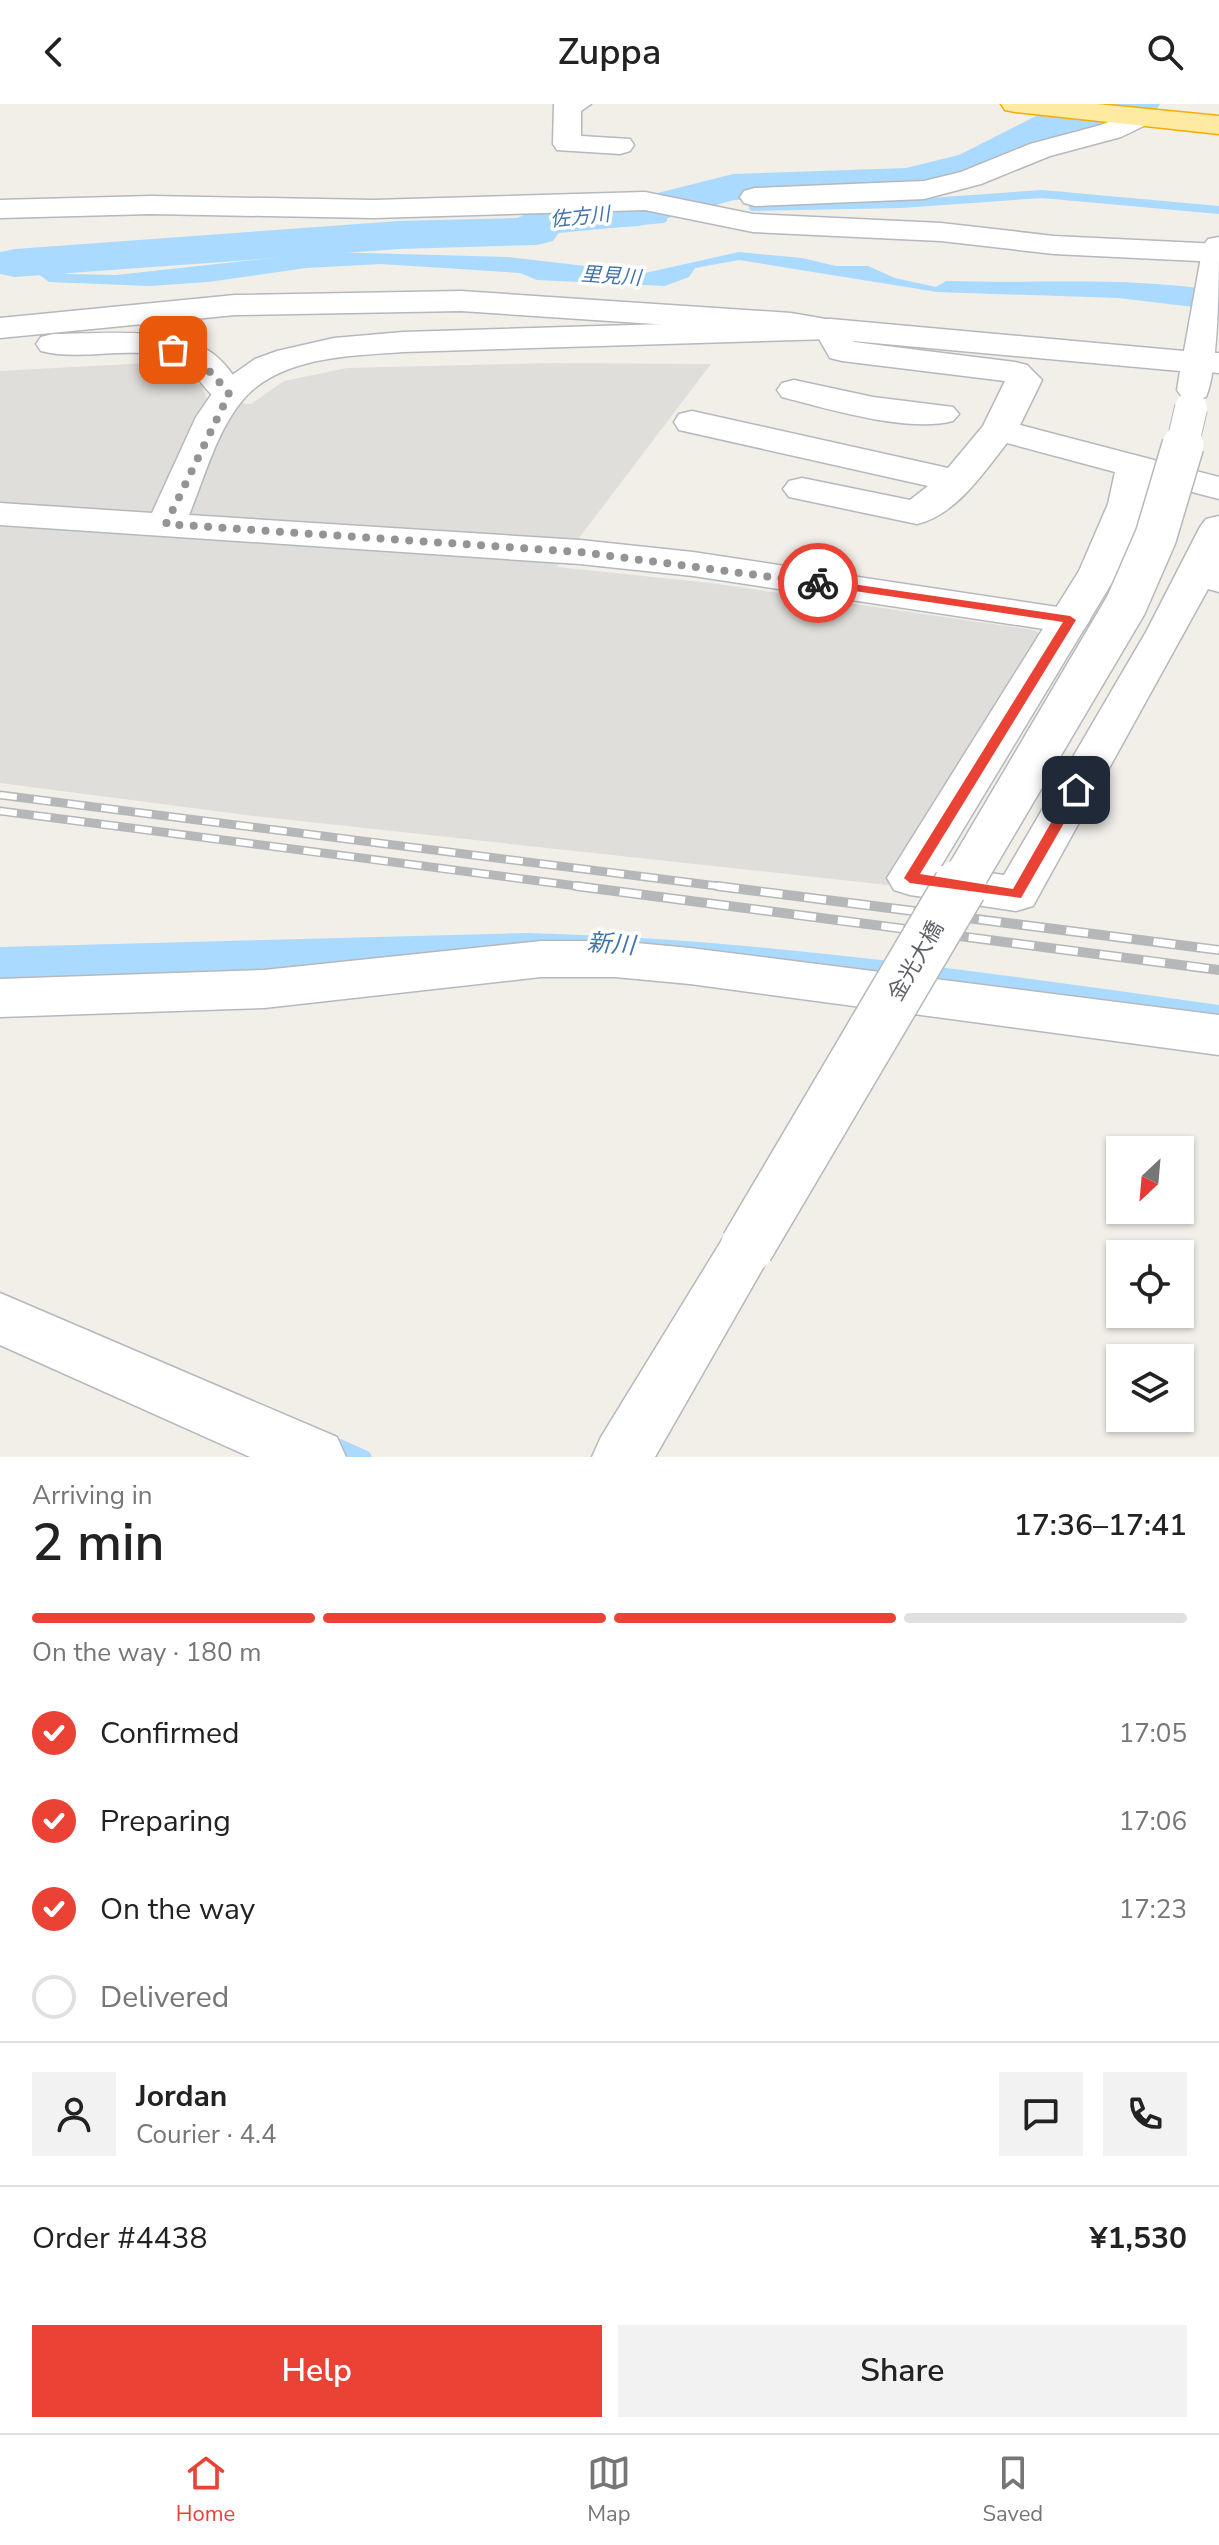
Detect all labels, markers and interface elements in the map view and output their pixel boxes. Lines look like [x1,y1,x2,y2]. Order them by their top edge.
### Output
text: Zuppa [558,28,661,77]
icon: back [32,30,76,74]
icon: search [1143,30,1187,74]
water label: 佐方川 [549,200,613,234]
water label: 里見川 [580,260,644,292]
pin [139,316,207,384]
icon: bag [151,328,195,372]
courier [778,543,858,623]
icon: bike [796,561,840,605]
pin [1042,756,1110,824]
icon: home [1054,768,1098,812]
street label: 金光大橋 [881,915,951,1007]
water label: 新川 [586,926,639,962]
north arrow [1106,1136,1194,1224]
map controls [1106,1136,1194,1432]
button: locate [1106,1240,1194,1328]
button: layers [1106,1344,1194,1432]
text: Arriving in [32,1478,153,1513]
text: 17:36–17:41 [1014,1505,1187,1546]
text: 2 min [32,1507,165,1578]
text: On the way · 180 m [32,1635,261,1670]
icon: check [32,1711,76,1755]
text: Confirmed [100,1713,240,1754]
text: 17:05 [1119,1716,1187,1751]
icon: check [32,1799,76,1843]
text: Preparing [100,1801,231,1842]
text: 17:06 [1119,1804,1187,1839]
icon: check [32,1887,76,1931]
text: On the way [100,1889,255,1930]
text: 17:23 [1119,1892,1187,1927]
text: Delivered [100,1977,229,2018]
button: person [32,2072,116,2156]
button: chat [999,2072,1083,2156]
button: phone [1103,2072,1187,2156]
text: Jordan [136,2076,227,2117]
text: Courier · 4.4 [136,2117,277,2152]
text: Order #4438 [32,2218,207,2259]
text: ¥1,530 [1090,2218,1187,2259]
button: Help [32,2325,602,2417]
button: Share [618,2325,1187,2417]
tab: Home [176,2451,235,2529]
tab: Map [587,2451,631,2529]
tab: Saved [982,2451,1043,2529]

